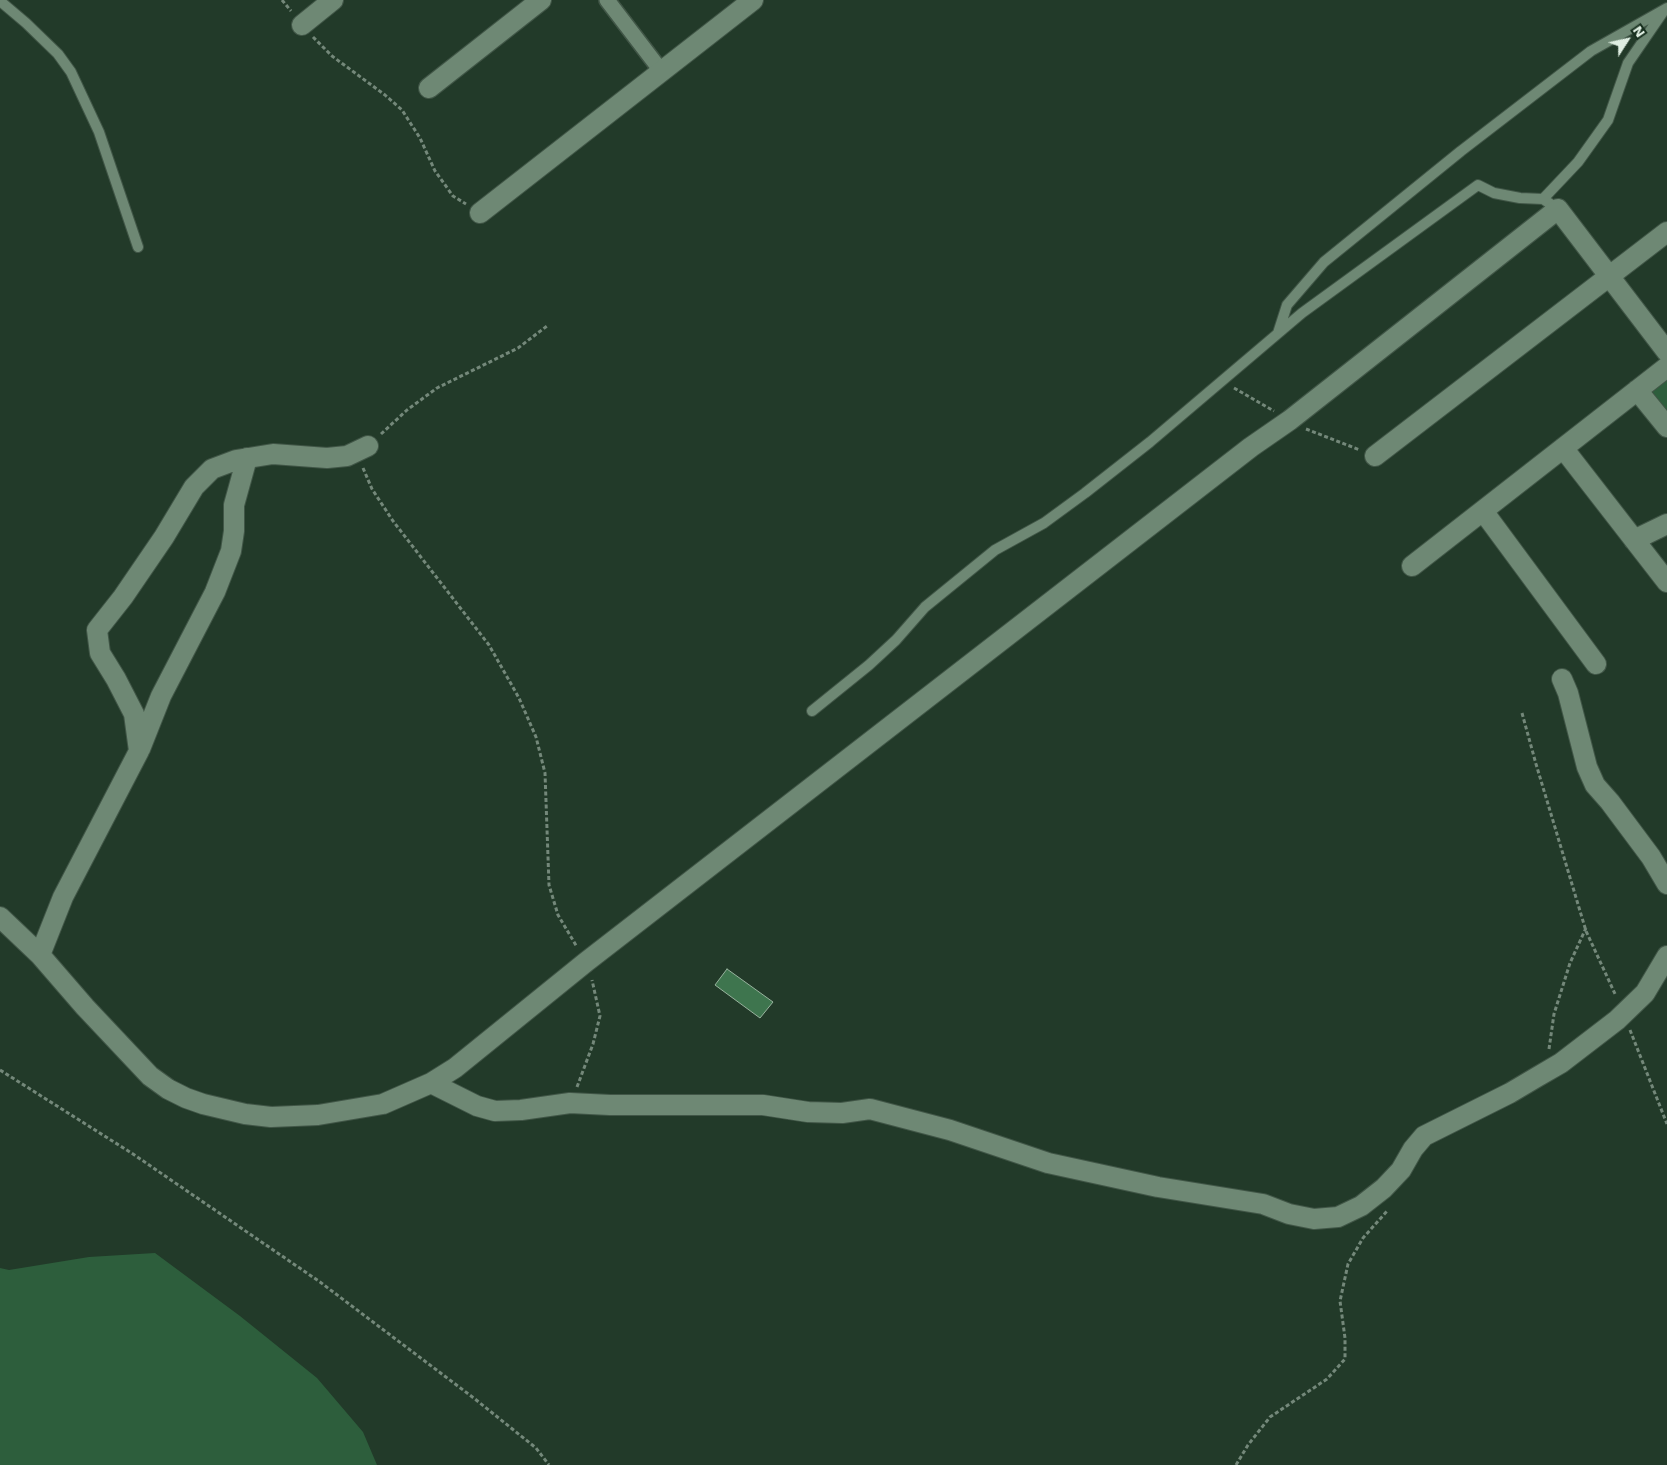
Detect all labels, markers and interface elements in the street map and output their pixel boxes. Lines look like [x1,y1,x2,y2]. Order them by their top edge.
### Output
north arrow [1602,15,1652,65]
text: N [1630,23,1649,40]

